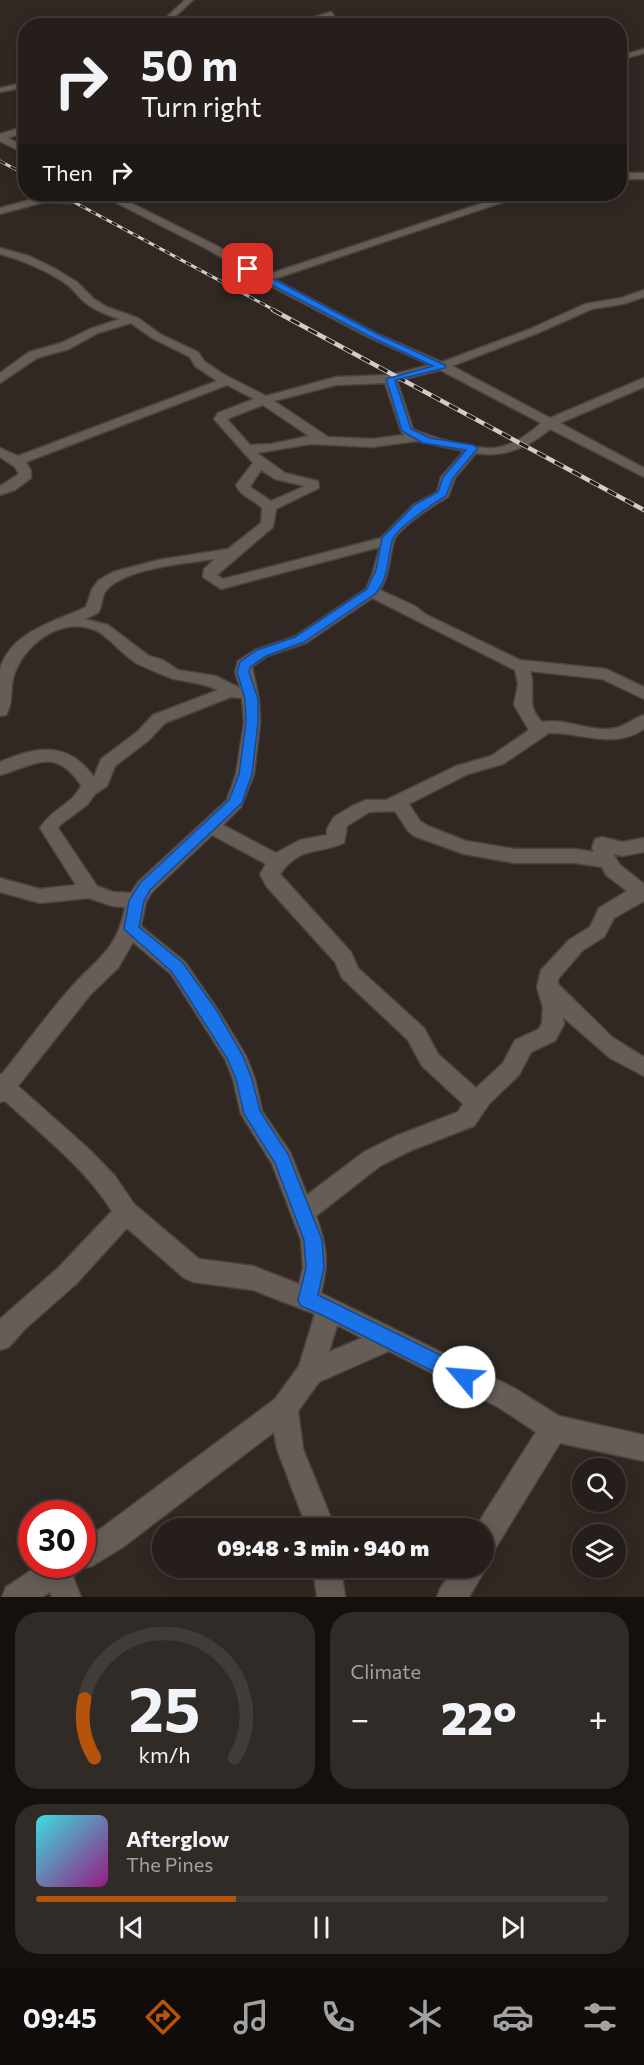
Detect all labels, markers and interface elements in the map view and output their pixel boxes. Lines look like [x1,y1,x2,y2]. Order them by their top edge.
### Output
text: 50 m [141,38,238,90]
icon: right [42,42,120,120]
text: Turn right [141,90,261,123]
icon: right [105,156,138,189]
text: Then [42,159,93,186]
pin [222,243,273,294]
icon: arrive [231,252,264,285]
position arrow [432,1345,496,1409]
map controls [572,1458,626,1578]
button: search [572,1458,626,1512]
speed limit sign: 30 [18,1500,96,1578]
button: layers [572,1524,626,1578]
text: 09:48 · 3 min · 940 m [217,1534,429,1561]
text: Climate [351,1659,421,1683]
text: 25 [129,1669,201,1745]
text: 22° [441,1689,517,1744]
text: − [351,1697,369,1738]
text: + [589,1697,608,1738]
text: km/h [139,1741,191,1767]
text: Afterglow [126,1825,229,1852]
text: The Pines [126,1852,213,1876]
icon: previous [115,1911,148,1944]
icon: pause [305,1911,338,1944]
icon: next [496,1911,529,1944]
icon: directions [142,1996,184,2038]
icon: music [230,1996,272,2038]
icon: phone [317,1996,359,2038]
icon: climate [404,1996,446,2038]
icon: car [492,1996,534,2038]
icon: filters [579,1996,621,2038]
text: 09:45 [23,2001,97,2034]

